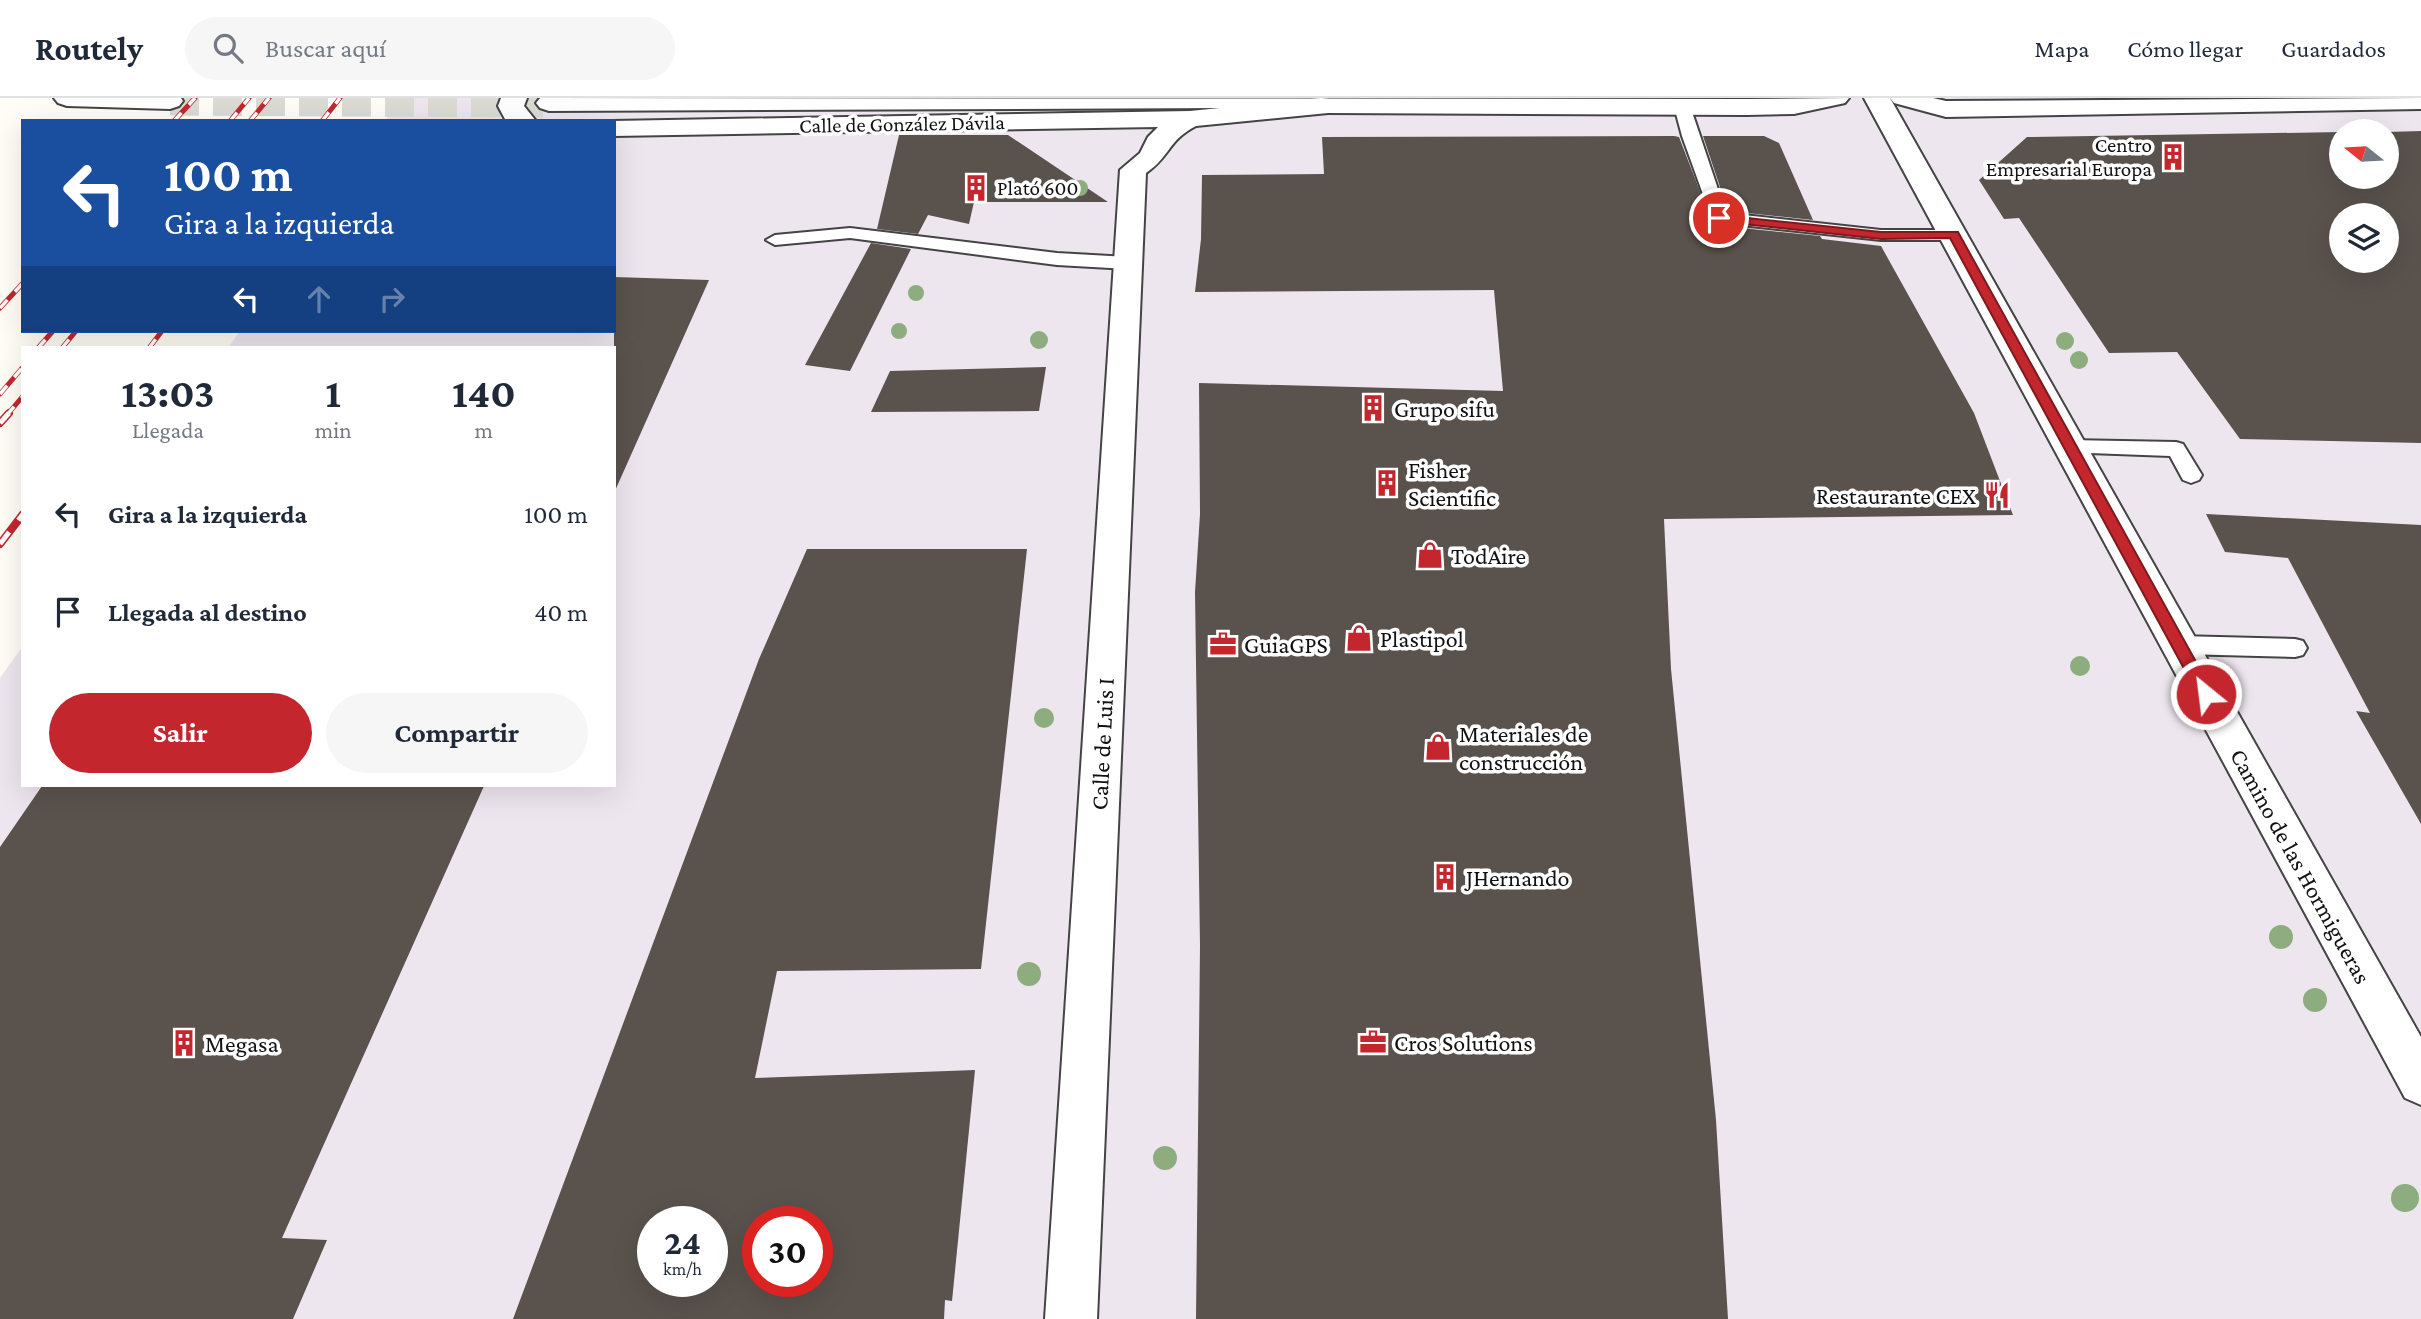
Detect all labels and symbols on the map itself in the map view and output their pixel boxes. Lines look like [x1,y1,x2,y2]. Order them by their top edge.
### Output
street label: Calle de González Dávila [799,110,1005,138]
north arrow [2329,119,2399,189]
place label: Centro Empresarial Europa [1986,133,2152,181]
building icon: Centro Empresarial Europa [2158,142,2188,172]
building icon: Plató 600 [961,173,991,203]
place label: Plató 600 [997,176,1078,200]
pin [1689,188,1749,248]
building icon: Grupo sifu [1358,393,1388,423]
place label: Grupo sifu [1394,395,1495,422]
place label: Fisher Scientific [1408,456,1496,511]
building icon: Fisher Scientific [1372,468,1402,498]
restaurant icon: Restaurante CEX [1982,480,2012,510]
place label: Restaurante CEX [1816,482,1976,509]
shop icon: TodAire [1415,540,1445,570]
place label: TodAire [1451,542,1526,569]
shop icon: Plastipol [1344,623,1374,653]
place label: Plastipol [1380,625,1464,652]
office icon: GuiaGPS [1208,629,1238,659]
place label: GuiaGPS [1244,631,1328,658]
position arrow [2169,657,2243,731]
street label: Calle de Luis I [1085,677,1119,811]
place label: Materiales de construcción [1459,720,1588,775]
shop icon: Materiales de construcción [1423,732,1453,762]
street label: Camino de las Hormigueras [2225,744,2377,988]
building icon: JHernando [1430,862,1460,892]
place label: JHernando [1464,864,1570,891]
office icon: Cros Solutions [1358,1027,1388,1057]
building icon: Megasa [169,1028,199,1058]
place label: Cros Solutions [1394,1029,1533,1056]
place label: Megasa [205,1030,279,1057]
speed limit sign: 30 [742,1206,833,1297]

